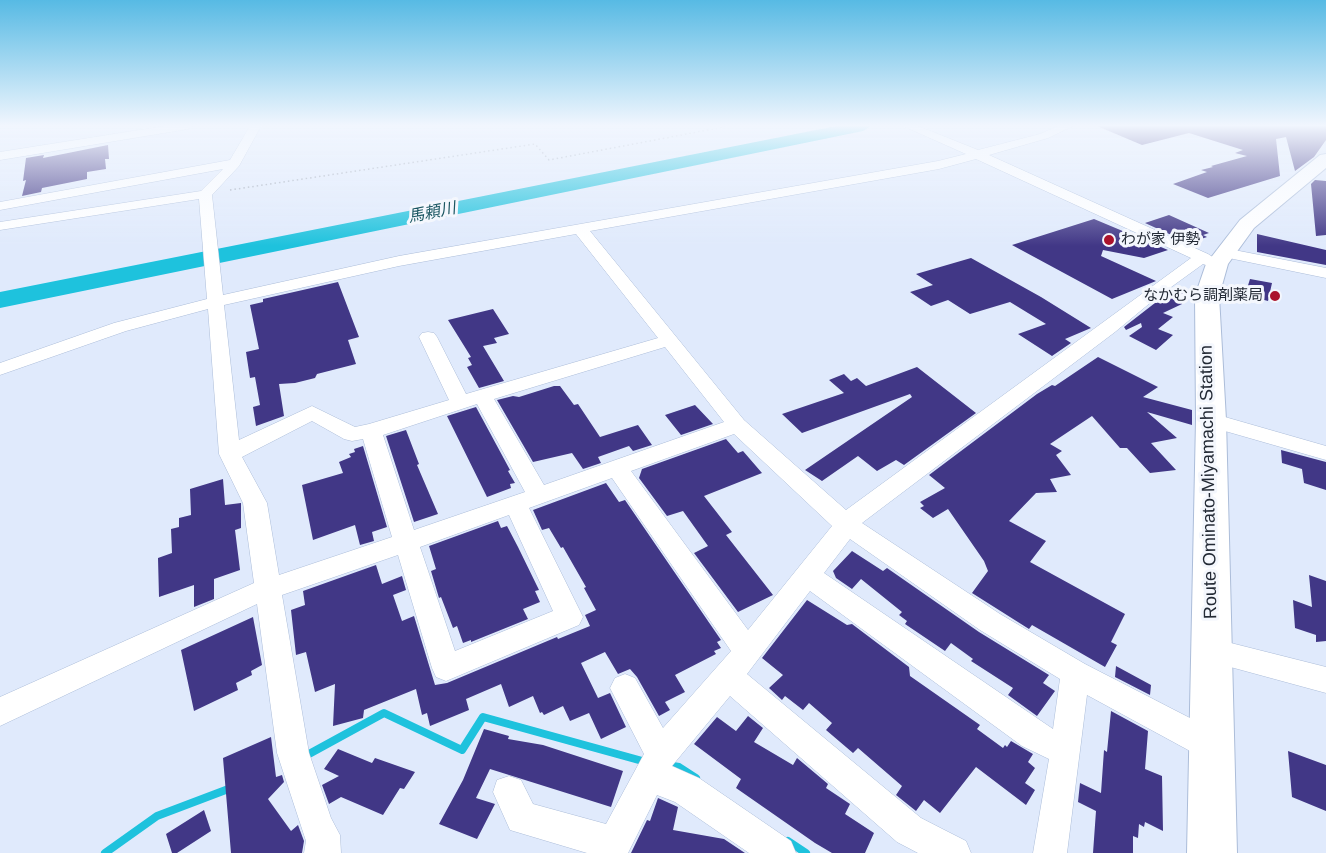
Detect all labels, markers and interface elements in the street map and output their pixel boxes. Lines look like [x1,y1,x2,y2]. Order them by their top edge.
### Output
water label: 馬頼川 [407,199,457,227]
place label: わが家 伊勢 [1121,231,1200,249]
marker: わが家 伊勢 [1102,233,1116,247]
place label: なかむら調剤薬局 [1143,287,1263,305]
marker: なかむら調剤薬局 [1268,289,1282,303]
street label: Route Ominato-Miyamachi Station [1196,345,1222,619]

